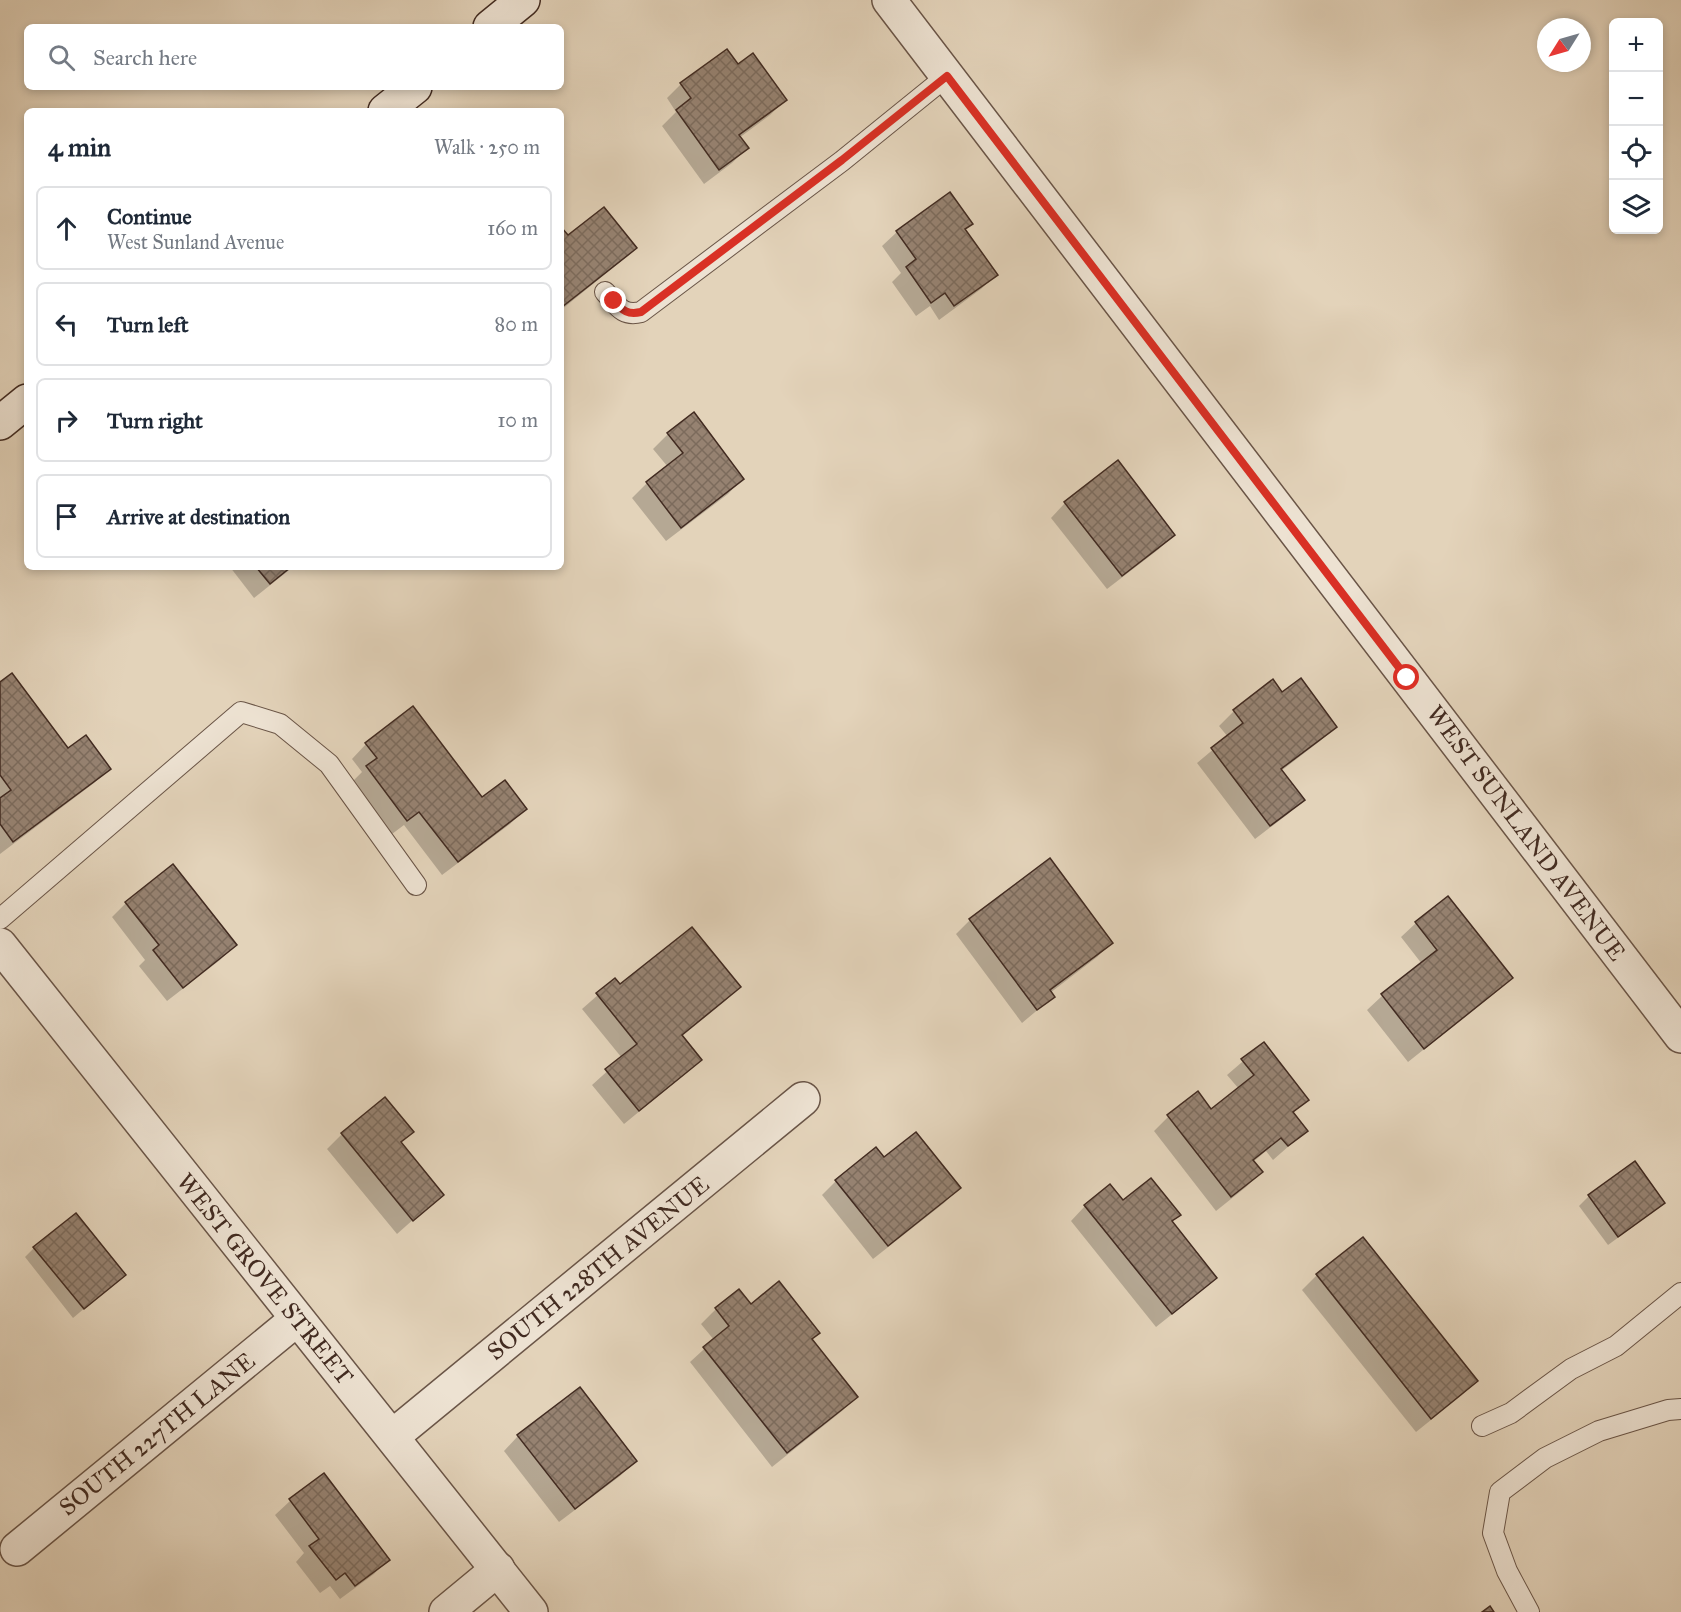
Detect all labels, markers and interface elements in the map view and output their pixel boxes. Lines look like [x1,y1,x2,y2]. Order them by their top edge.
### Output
north arrow [1537,18,1591,72]
map controls [1609,18,1663,234]
button: + [1609,18,1663,72]
search box [24,24,564,90]
icon: search [45,41,78,74]
text: Search here [93,44,197,71]
button: − [1609,72,1663,126]
button: locate [1609,126,1663,180]
text: 4 min [48,131,111,163]
text: Walk · 250 m [434,135,540,159]
button: layers [1609,180,1663,234]
text: Continue [107,203,192,230]
icon: ahead [50,212,83,245]
text: 160 m [487,216,538,240]
text: West Sunland Avenue [107,230,284,254]
route end [600,287,626,313]
icon: left [50,308,83,341]
text: Turn left [107,311,189,338]
text: 80 m [495,312,538,336]
icon: right [50,404,83,437]
text: Turn right [107,407,203,434]
text: 10 m [497,408,538,432]
icon: arrive [50,500,83,533]
text: Arrive at destination [107,503,290,530]
route start [1393,664,1419,690]
street label: WEST SUNLAND AVENUE [1420,699,1632,967]
street label: WEST GROVE STREET [170,1167,360,1391]
street label: SOUTH 228TH AVENUE [481,1169,715,1367]
street label: SOUTH 227TH LANE [53,1346,261,1522]

